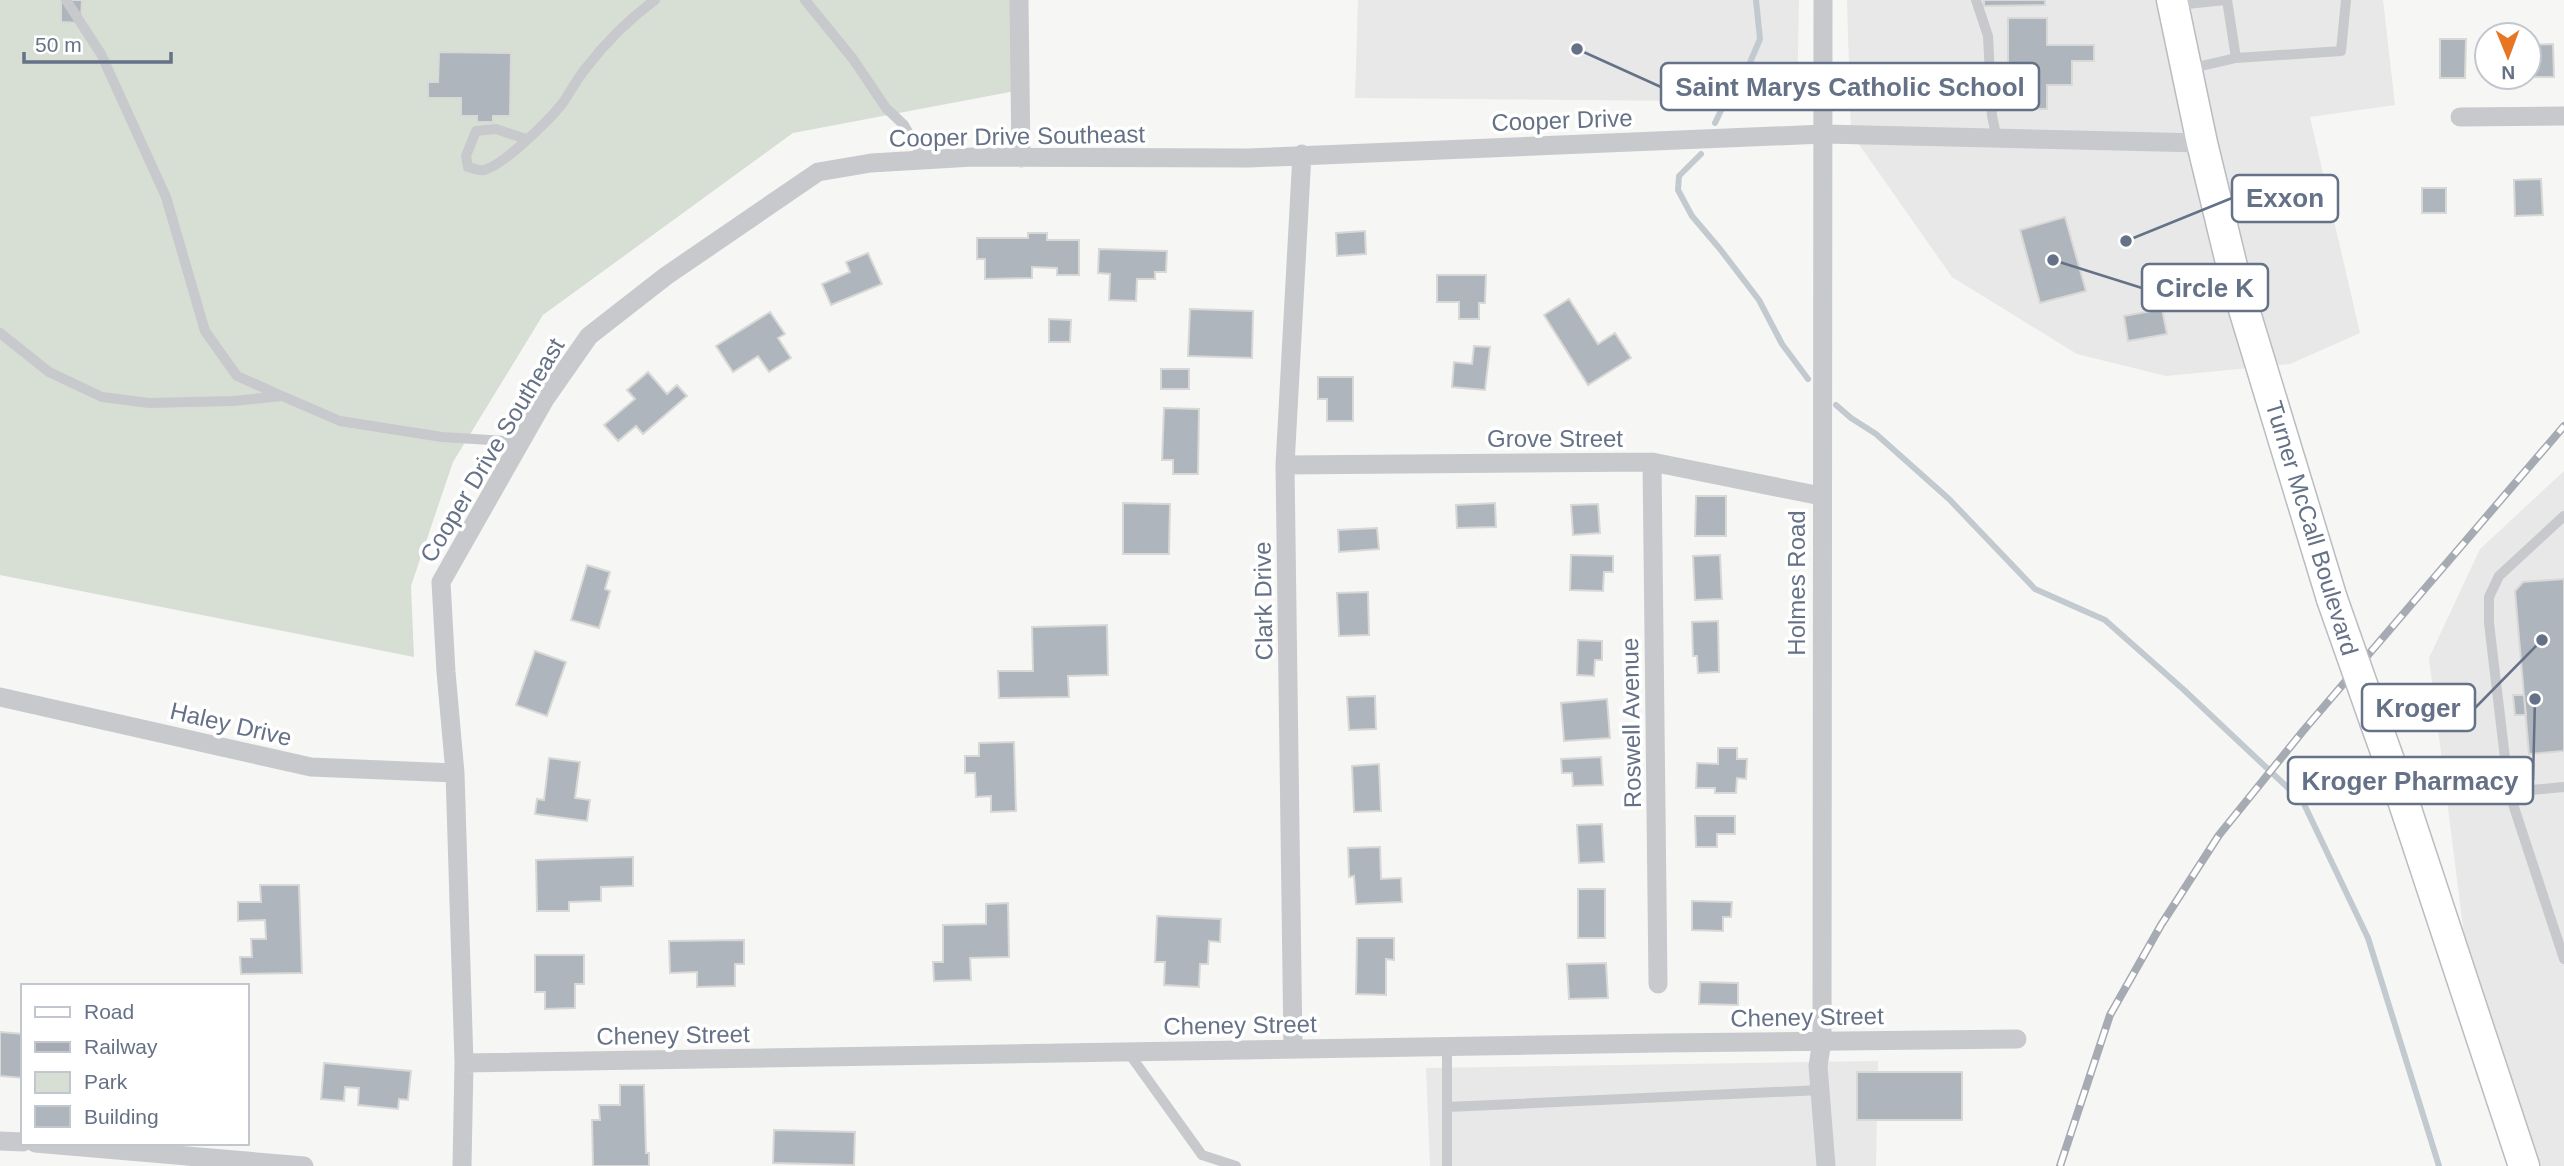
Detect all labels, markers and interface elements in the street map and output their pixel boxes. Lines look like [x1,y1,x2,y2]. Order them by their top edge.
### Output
scale bar [24,21,172,65]
north arrow [2473,21,2543,91]
text: 50 m [35,33,82,56]
text: N [2501,62,2515,83]
callout: Saint Marys Catholic School [1661,63,2039,110]
text: Saint Marys Catholic School [1675,72,2025,102]
street label: Cooper Drive [1491,104,1633,136]
street label: Cooper Drive Southeast [889,120,1146,152]
callout: Exxon [2232,175,2338,222]
text: Exxon [2246,183,2324,213]
callout: Circle K [2142,264,2268,311]
text: Circle K [2156,273,2254,303]
street label: Cooper Drive Southeast [414,333,570,567]
street label: Turner McCall Boulevard [2260,398,2364,658]
street label: Grove Street [1487,425,1623,452]
street label: Holmes Road [1783,510,1810,656]
street label: Clark Drive [1248,541,1278,661]
street label: Roswell Avenue [1616,638,1646,808]
callout: Kroger [2362,684,2475,731]
text: Kroger [2375,693,2461,723]
street label: Haley Drive [168,697,294,751]
callout: Kroger Pharmacy [2288,757,2533,804]
text: Kroger Pharmacy [2302,766,2519,796]
legend [21,984,248,1145]
text: Road [84,1000,134,1023]
street label: Cheney Street [1730,1002,1884,1032]
street label: Cheney Street [1163,1010,1317,1040]
street label: Cheney Street [596,1020,750,1050]
text: Railway [84,1035,158,1058]
text: Park [84,1070,128,1093]
text: Building [84,1105,159,1128]

